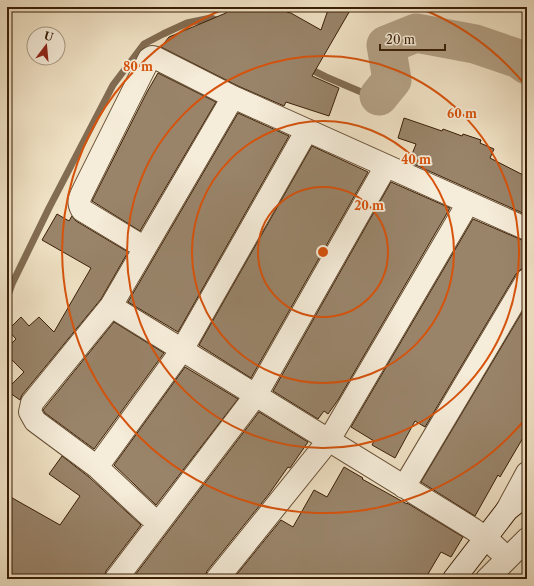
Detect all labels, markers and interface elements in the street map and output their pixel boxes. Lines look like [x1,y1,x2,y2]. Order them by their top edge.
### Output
north arrow [26,26,66,66]
scale bar [380,26,445,52]
text: U [43,28,55,44]
text: 20 m [386,32,415,47]
text: 80 m [123,59,153,74]
text: 60 m [447,106,477,121]
text: 40 m [401,152,431,167]
text: 20 m [354,198,384,213]
centre of rings [316,245,330,259]

